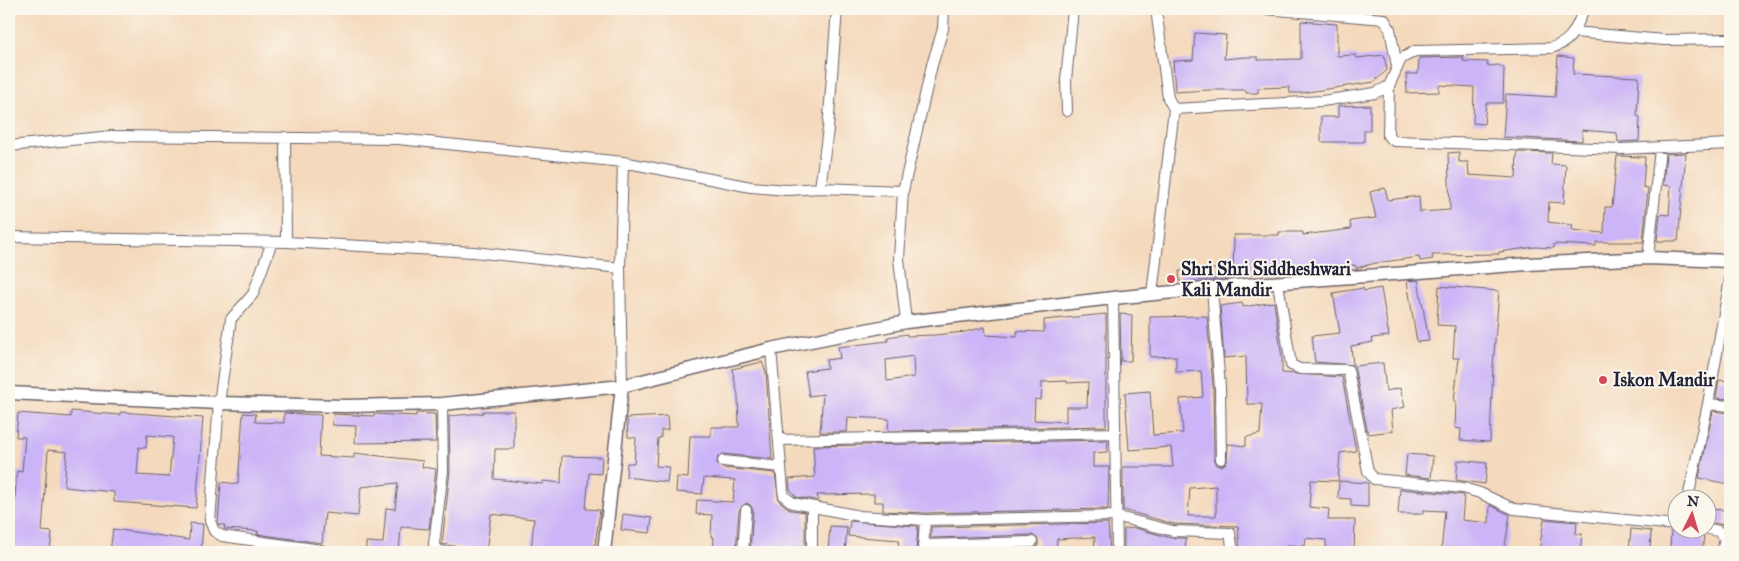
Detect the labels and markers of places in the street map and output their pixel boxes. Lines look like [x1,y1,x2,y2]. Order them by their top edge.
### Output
place label: Shri Shri Siddheshwari Kali Mandir [1181,258,1352,301]
marker: Shri Shri Siddheshwari Kali Mandir [1165,273,1177,285]
place label: Iskon Mandir [1613,369,1716,391]
marker: Iskon Mandir [1597,374,1609,386]

